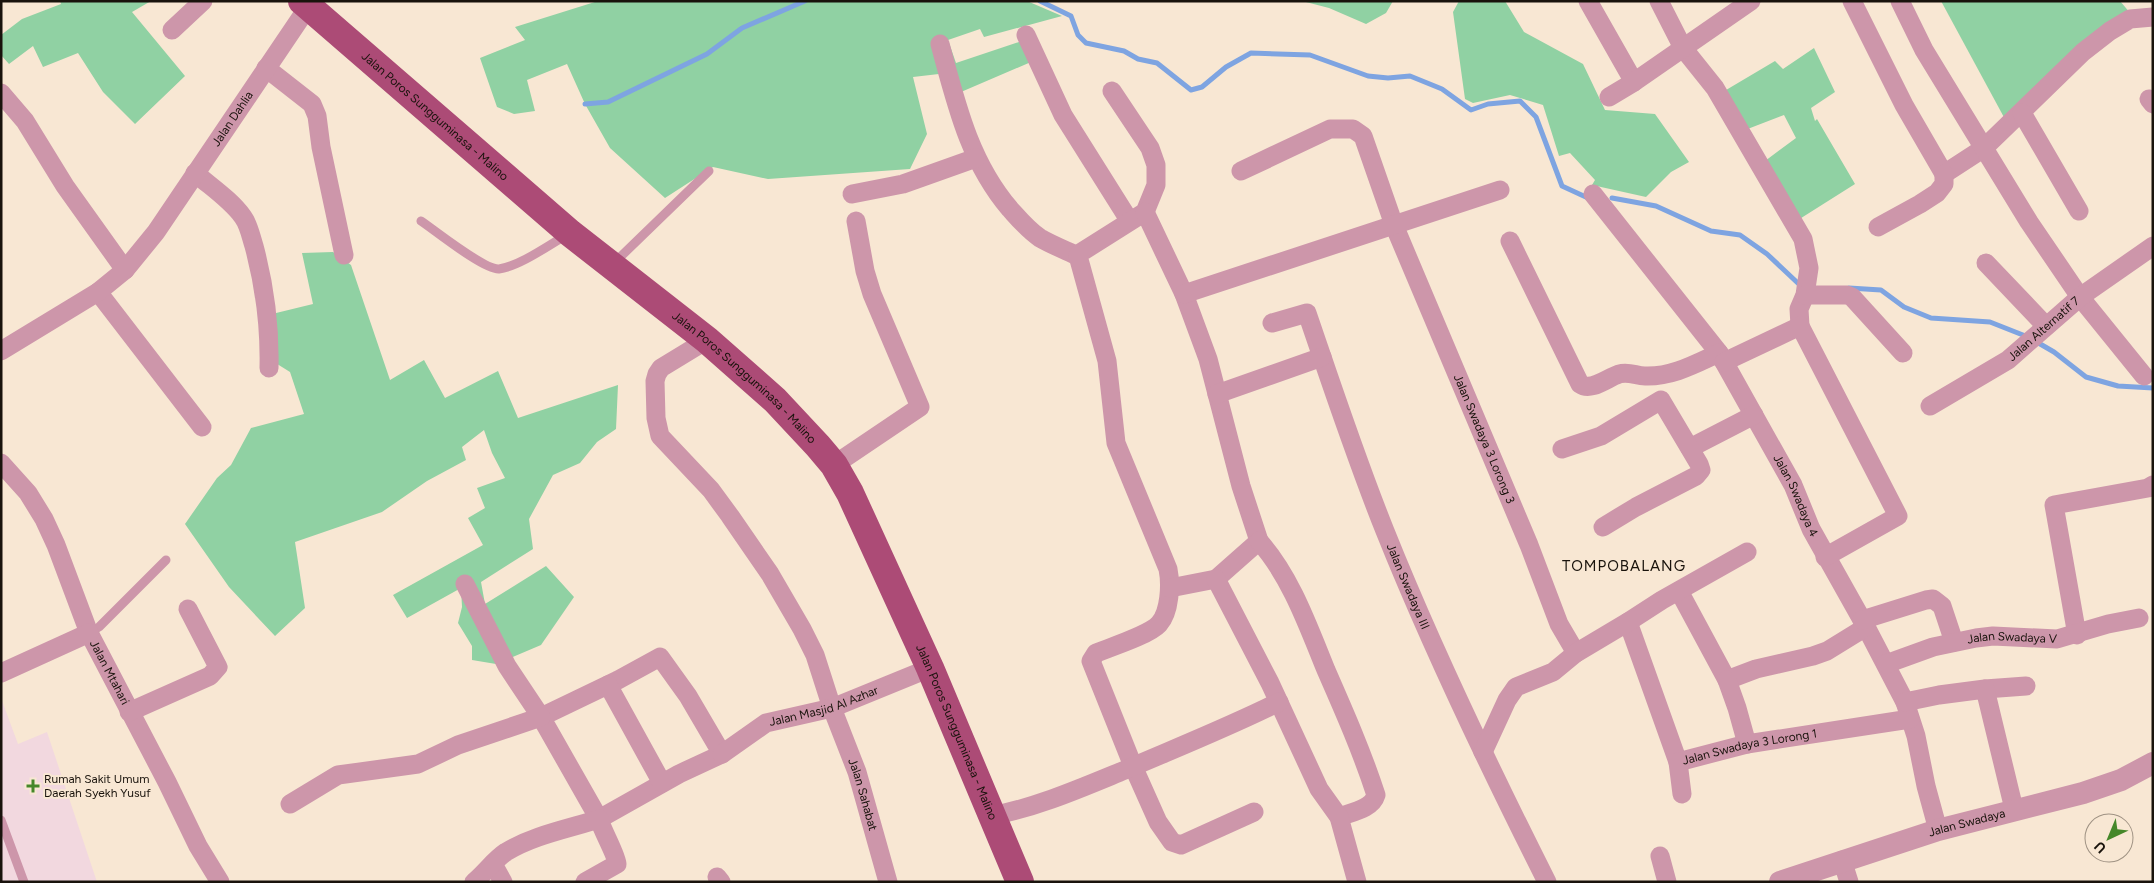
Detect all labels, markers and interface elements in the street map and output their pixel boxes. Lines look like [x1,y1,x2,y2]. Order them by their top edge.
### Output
street label: Jalan Poros Sungguminasa - Malino [359,49,511,184]
street label: Jalan Dahlia [209,89,256,149]
street label: Jalan Alternatif 7 [2005,293,2083,364]
street label: Jalan Poros Sungguminasa - Malino [670,309,819,446]
street label: Jalan Swadaya 3 Lorong 3 [1451,372,1518,506]
street label: Jalan Swadaya 4 [1770,452,1821,540]
street label: Jalan Swadaya III [1384,542,1432,631]
district label: TOMPOBALANG [1562,557,1686,575]
street label: Jalan Swadaya V [1966,629,2058,647]
street label: Jalan Mtahari [87,638,132,707]
street label: Jalan Poros Sungguminasa - Malino [913,642,1000,822]
street label: Jalan Masjid Al Azhar [768,683,880,729]
street label: Jalan Swadaya 3 Lorong 1 [1681,726,1818,768]
street label: Jalan Sahabat [845,756,880,833]
place label: Rumah Sakit Umum Daerah Syekh Yusuf [44,772,151,800]
marker: Rumah Sakit Umum Daerah Syekh Yusuf [26,779,40,793]
street label: Jalan Swadaya [1927,806,2007,840]
north arrow [2084,813,2134,863]
text: U [2091,837,2110,857]

